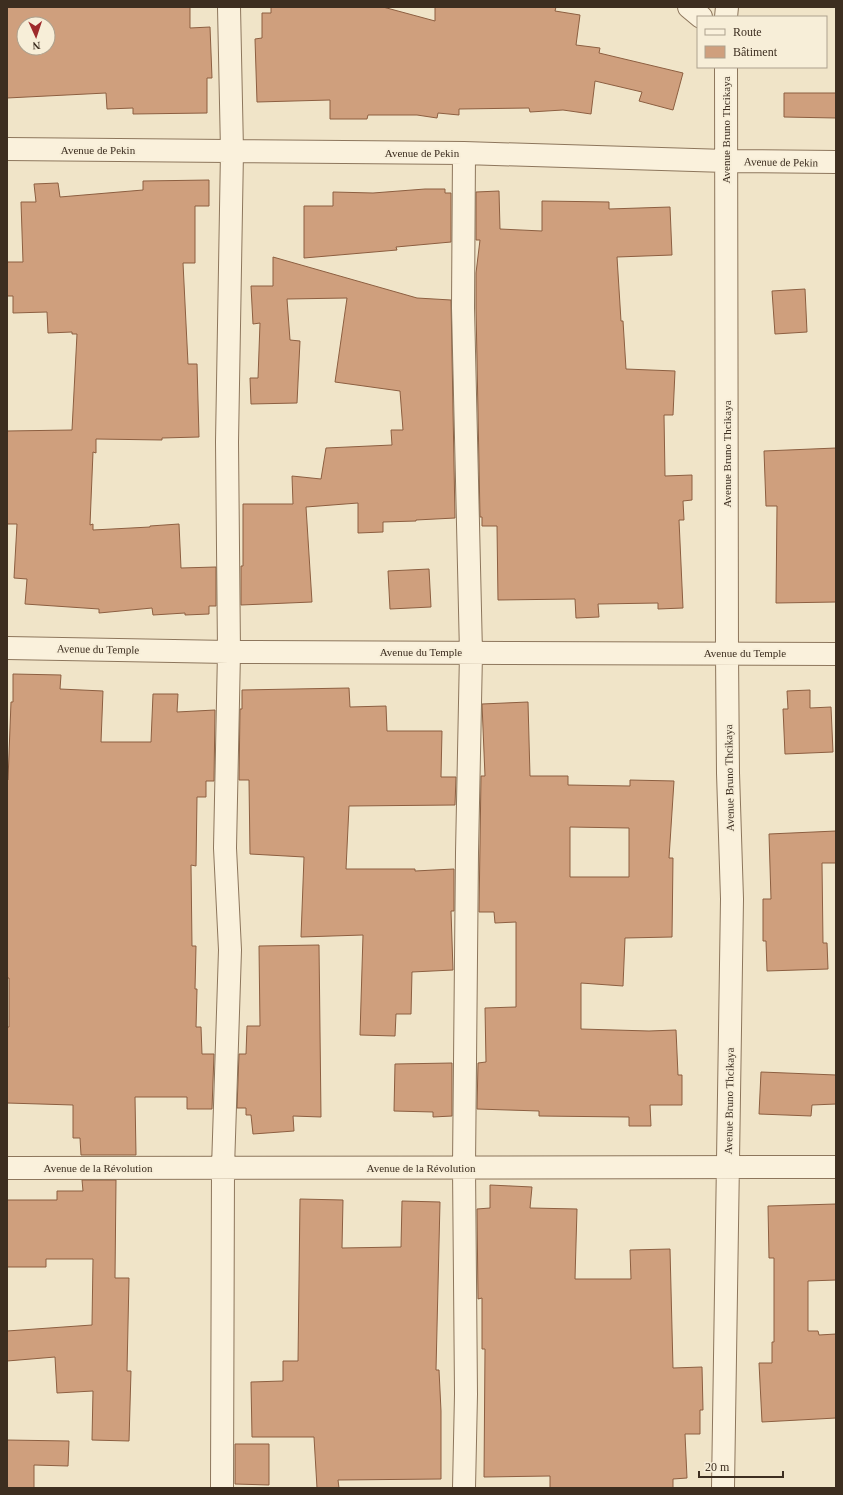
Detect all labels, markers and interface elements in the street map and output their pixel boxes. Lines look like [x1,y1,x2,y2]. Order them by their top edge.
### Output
north arrow [16,16,56,56]
legend [697,16,827,68]
text: Route [733,25,762,39]
text: N [32,40,41,52]
text: Bâtiment [733,45,778,59]
street label: Avenue Bruno Thcikaya [720,76,732,184]
street label: Avenue de Pekin [61,144,136,156]
street label: Avenue de Pekin [385,147,460,159]
street label: Avenue de Pekin [744,155,819,169]
street label: Avenue Bruno Thcikaya [721,400,733,508]
street label: Avenue du Temple [57,642,139,656]
street label: Avenue du Temple [380,646,462,658]
street label: Avenue du Temple [704,647,786,659]
street label: Avenue Bruno Thcikaya [722,724,736,832]
street label: Avenue Bruno Thcikaya [722,1047,736,1155]
street label: Avenue de la Révolution [44,1162,153,1174]
street label: Avenue de la Révolution [367,1162,476,1174]
scale bar [699,1453,783,1479]
text: 20 m [705,1460,730,1474]

